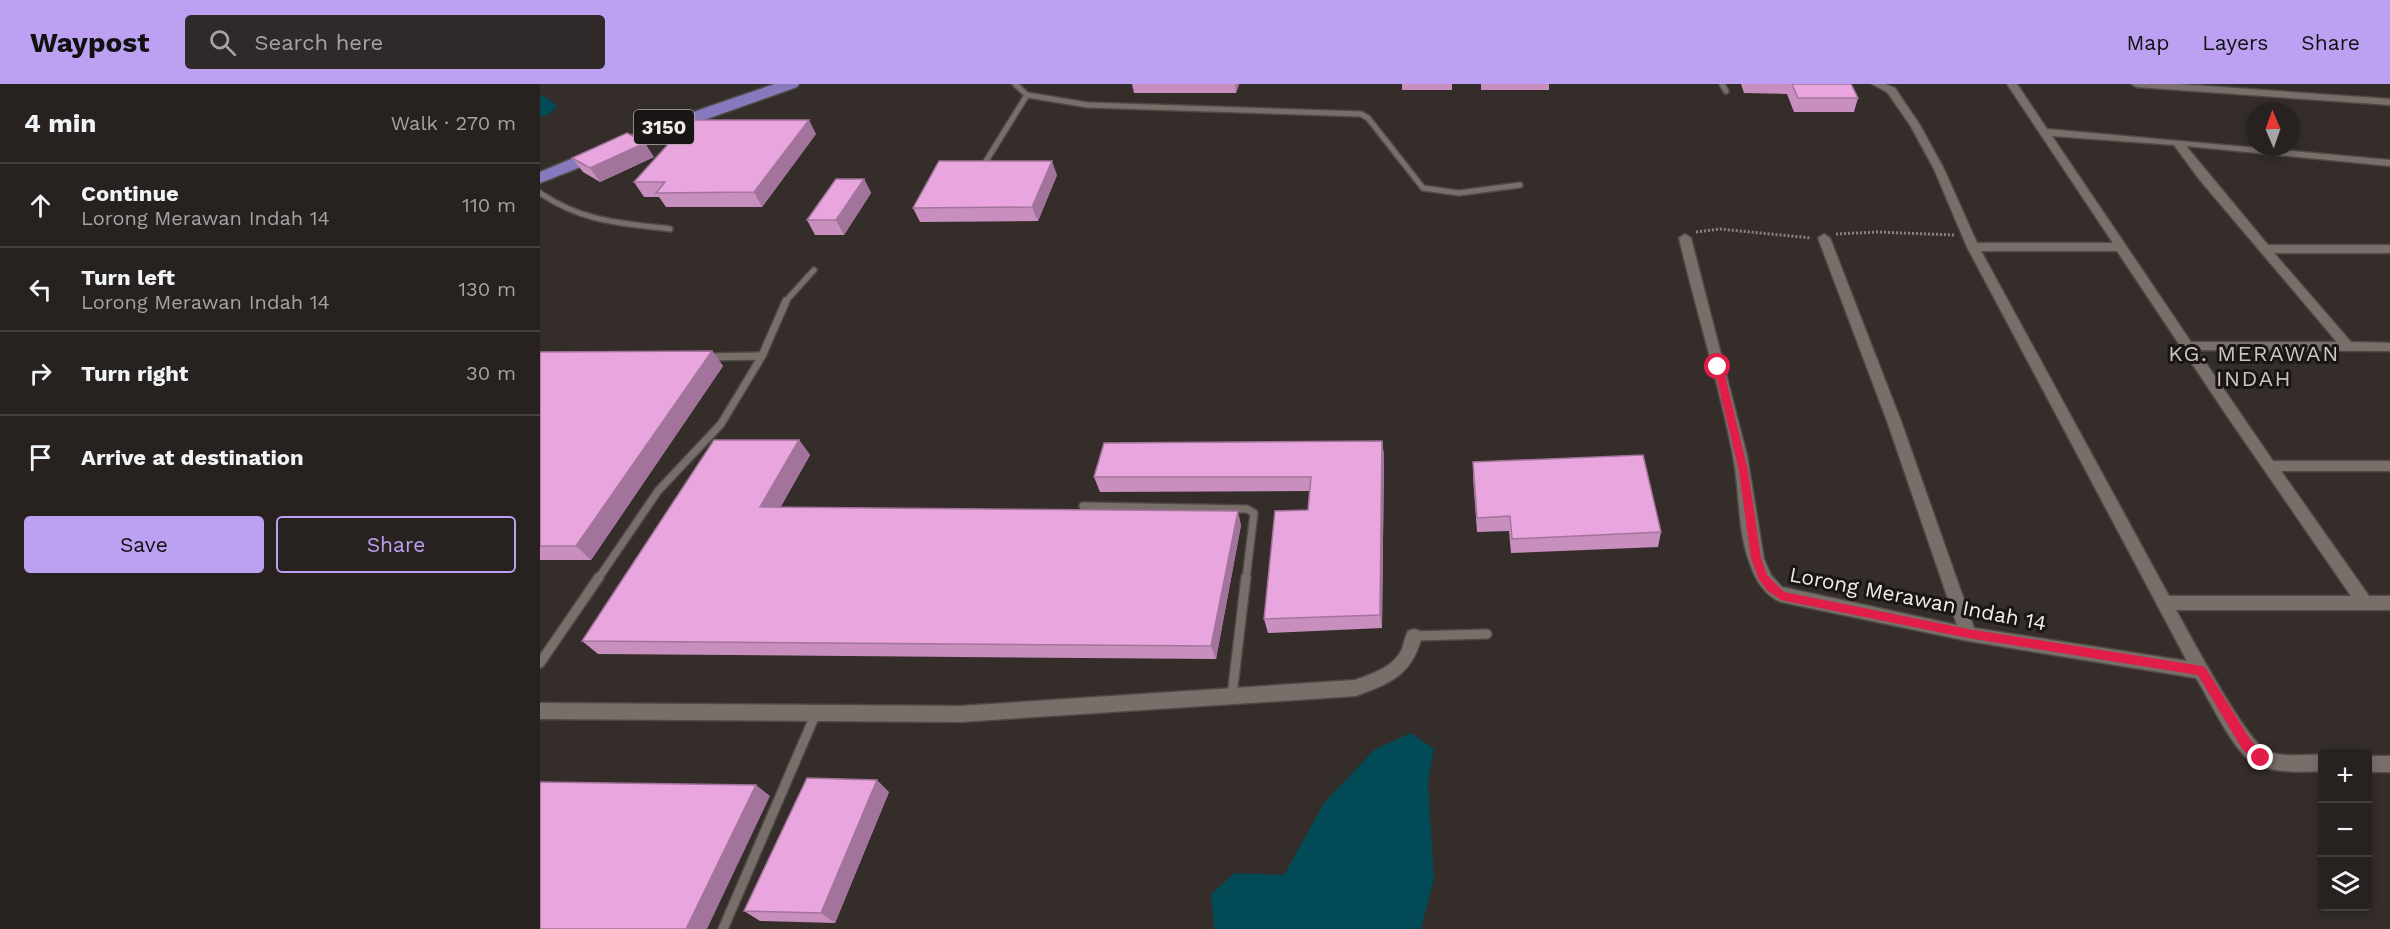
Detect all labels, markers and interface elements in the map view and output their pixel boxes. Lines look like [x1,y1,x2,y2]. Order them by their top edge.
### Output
search box [185,15,605,69]
text: Waypost [30,26,149,59]
icon: search [206,26,239,59]
text: Search here [254,30,383,55]
text: Map [2126,30,2169,55]
text: Layers [2202,30,2268,55]
text: Share [2301,30,2360,55]
north arrow [2246,102,2300,156]
text: 4 min [24,108,96,138]
road number: 3150 [634,110,694,144]
text: Walk · 270 m [391,111,516,135]
text: Continue [81,181,179,206]
icon: ahead [24,189,57,222]
text: 110 m [462,193,516,217]
text: Lorong Merawan Indah 14 [81,206,330,230]
text: Turn left [81,265,175,290]
icon: left [24,273,57,306]
text: 130 m [458,277,516,301]
text: Lorong Merawan Indah 14 [81,290,330,314]
district label: KG. MERAWAN INDAH [2168,341,2340,391]
route start [1704,353,1730,379]
icon: right [24,357,57,390]
text: Turn right [81,361,188,386]
text: 30 m [466,361,516,385]
icon: arrive [24,441,57,474]
text: Arrive at destination [81,445,304,470]
button: Save [24,516,264,573]
button: Share [276,516,516,573]
street label: Lorong Merawan Indah 14 [1788,561,2049,636]
route end [2247,744,2273,770]
map controls [2318,749,2372,911]
button: + [2318,749,2372,803]
button: − [2318,803,2372,857]
button: layers [2318,857,2372,911]

